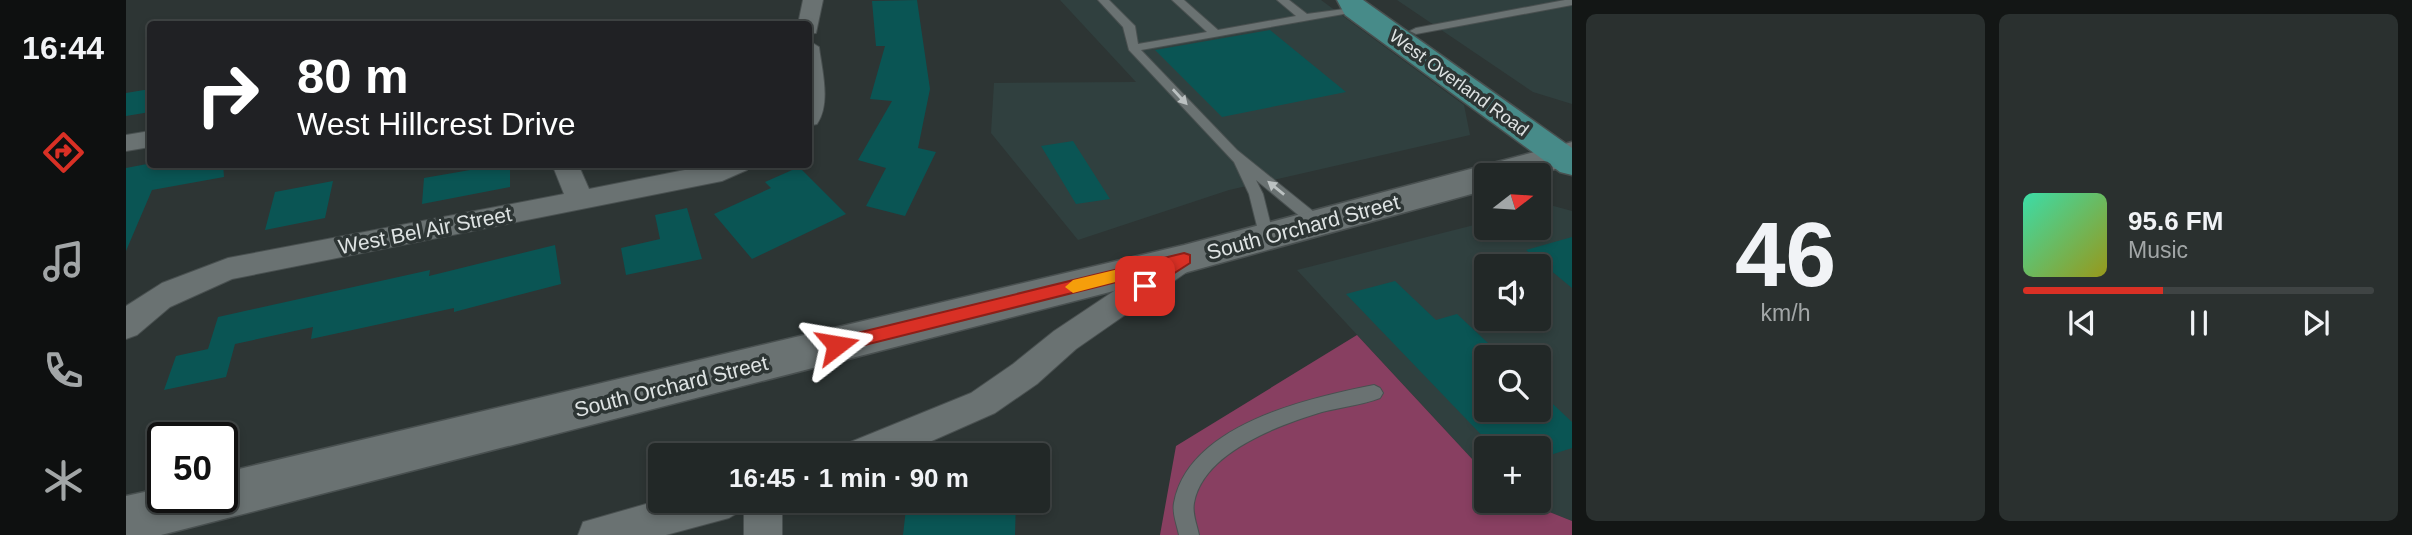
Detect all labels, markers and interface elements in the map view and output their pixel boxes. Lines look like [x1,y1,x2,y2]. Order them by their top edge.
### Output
street label: West Overland Road [1386,26,1532,140]
text: 16:44 [22,30,104,66]
icon: right [182,49,273,140]
text: 80 m [297,49,409,103]
one-way arrow [1172,88,1188,106]
text: West Hillcrest Drive [297,106,576,142]
icon: directions [39,128,88,177]
north arrow [1474,163,1550,240]
map controls [1474,163,1551,513]
one-way arrow [1268,180,1286,195]
street label: South Orchard Street [1204,190,1402,264]
street label: West Bel Air Street [336,202,514,258]
text: 46 [1735,204,1836,305]
text: 95.6 FM [2128,206,2223,236]
icon: music [39,237,88,286]
text: Music [2128,237,2188,263]
button: sound [1474,254,1551,331]
pin [1115,256,1175,316]
icon: arrive [1126,267,1164,305]
text: km/h [1761,300,1810,326]
icon: previous [2063,304,2101,342]
icon: pause [2180,304,2218,342]
icon: next [2297,304,2335,342]
position arrow [800,308,874,382]
button: search [1474,345,1551,422]
icon: phone [39,346,88,395]
street label: South Orchard Street [572,351,770,421]
speed limit sign: 50 [147,422,238,513]
button: + [1474,436,1551,513]
icon: climate [39,456,88,505]
text: 16:45 · 1 min · 90 m [729,463,969,493]

